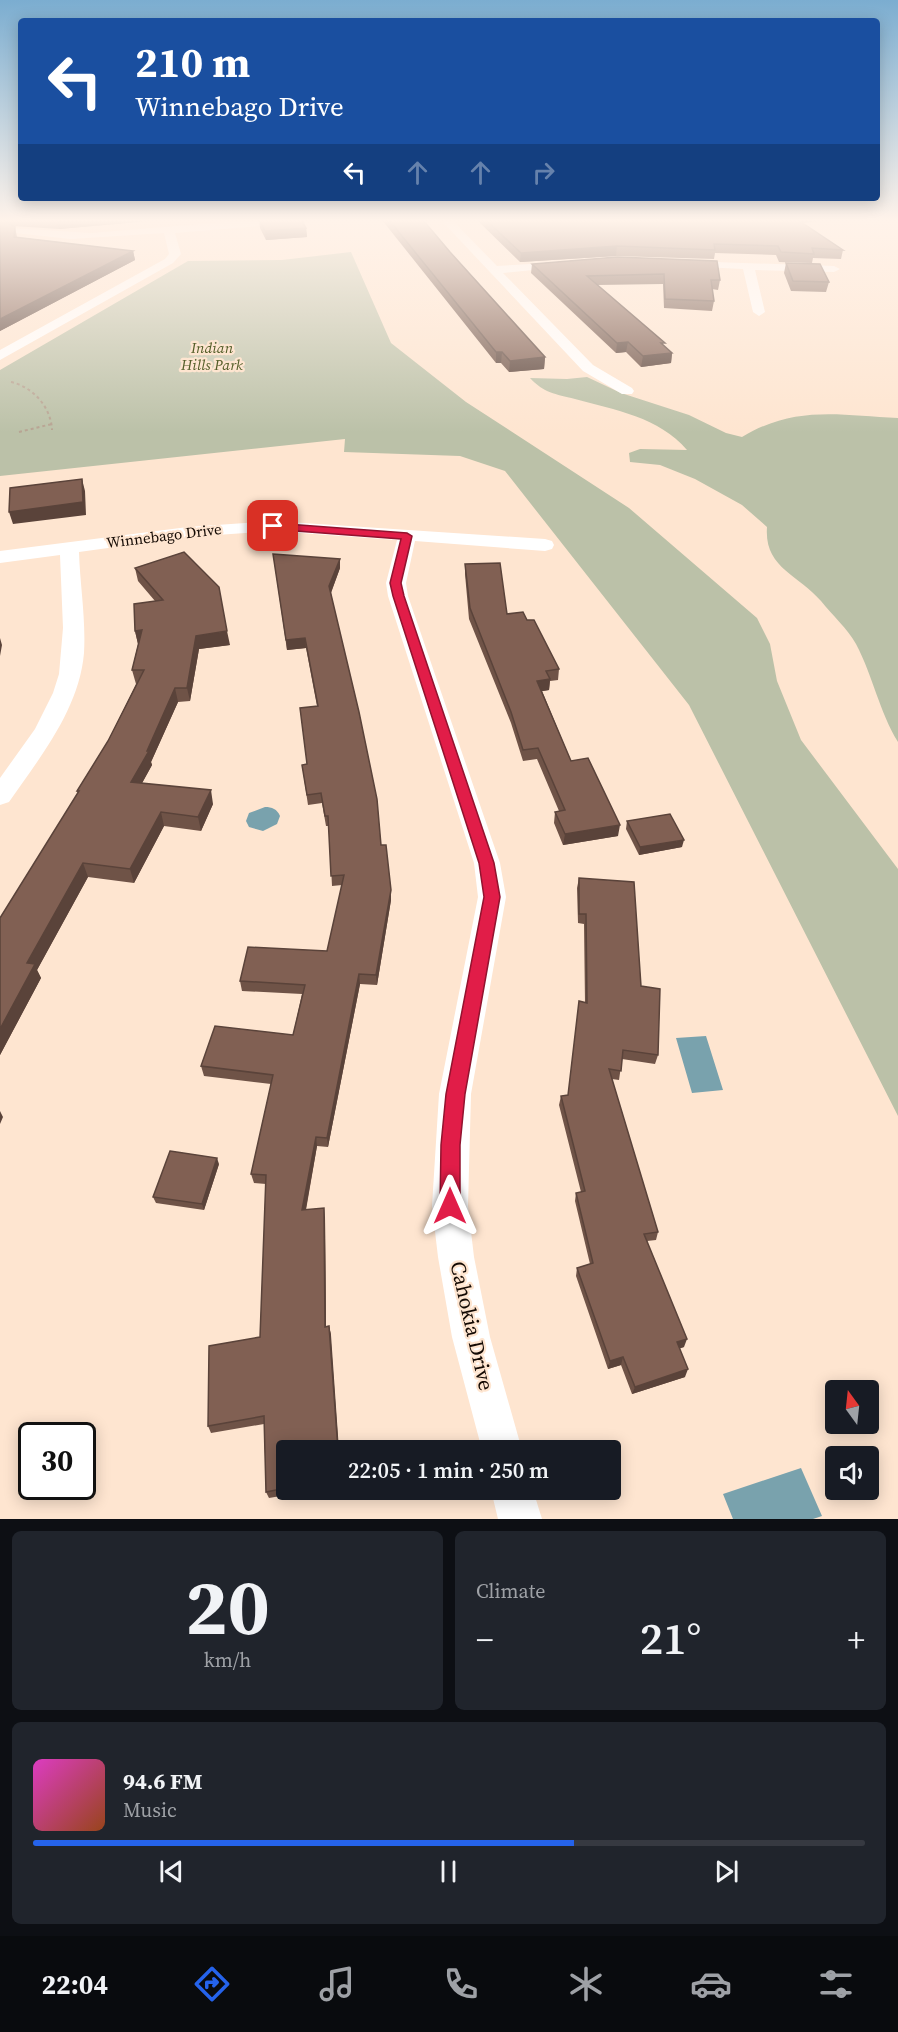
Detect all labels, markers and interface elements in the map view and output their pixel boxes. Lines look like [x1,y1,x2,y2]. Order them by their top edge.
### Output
text: 210 m [135,33,250,91]
icon: left [36,42,114,120]
text: Winnebago Drive [135,88,344,125]
icon: left [338,156,371,189]
icon: ahead [401,156,434,189]
icon: ahead [464,156,497,189]
icon: right [527,156,560,189]
park label: Indian Hills Park [180,337,244,375]
pin [247,500,298,551]
icon: arrive [256,509,289,542]
street label: Winnebago Drive [105,518,223,553]
position arrow [418,1174,482,1238]
street label: Cahokia Drive [444,1258,501,1393]
north arrow [825,1380,879,1434]
map controls [825,1380,879,1500]
speed limit sign: 30 [18,1422,96,1500]
button: sound [825,1446,879,1500]
text: 22:05 · 1 min · 250 m [348,1455,549,1485]
text: 20 [185,1553,270,1660]
text: Climate [476,1577,545,1605]
text: 21° [640,1607,701,1669]
text: − [476,1617,494,1662]
text: + [848,1617,865,1662]
text: km/h [204,1646,251,1674]
text: 94.6 FM [123,1766,202,1796]
text: Music [123,1796,177,1824]
icon: previous [155,1855,188,1888]
icon: pause [432,1855,465,1888]
icon: next [710,1855,743,1888]
icon: directions [191,1963,233,2005]
icon: music [316,1963,358,2005]
icon: phone [440,1963,482,2005]
icon: climate [565,1963,607,2005]
icon: car [690,1963,732,2005]
icon: filters [815,1963,857,2005]
text: 22:04 [41,1966,108,2003]

